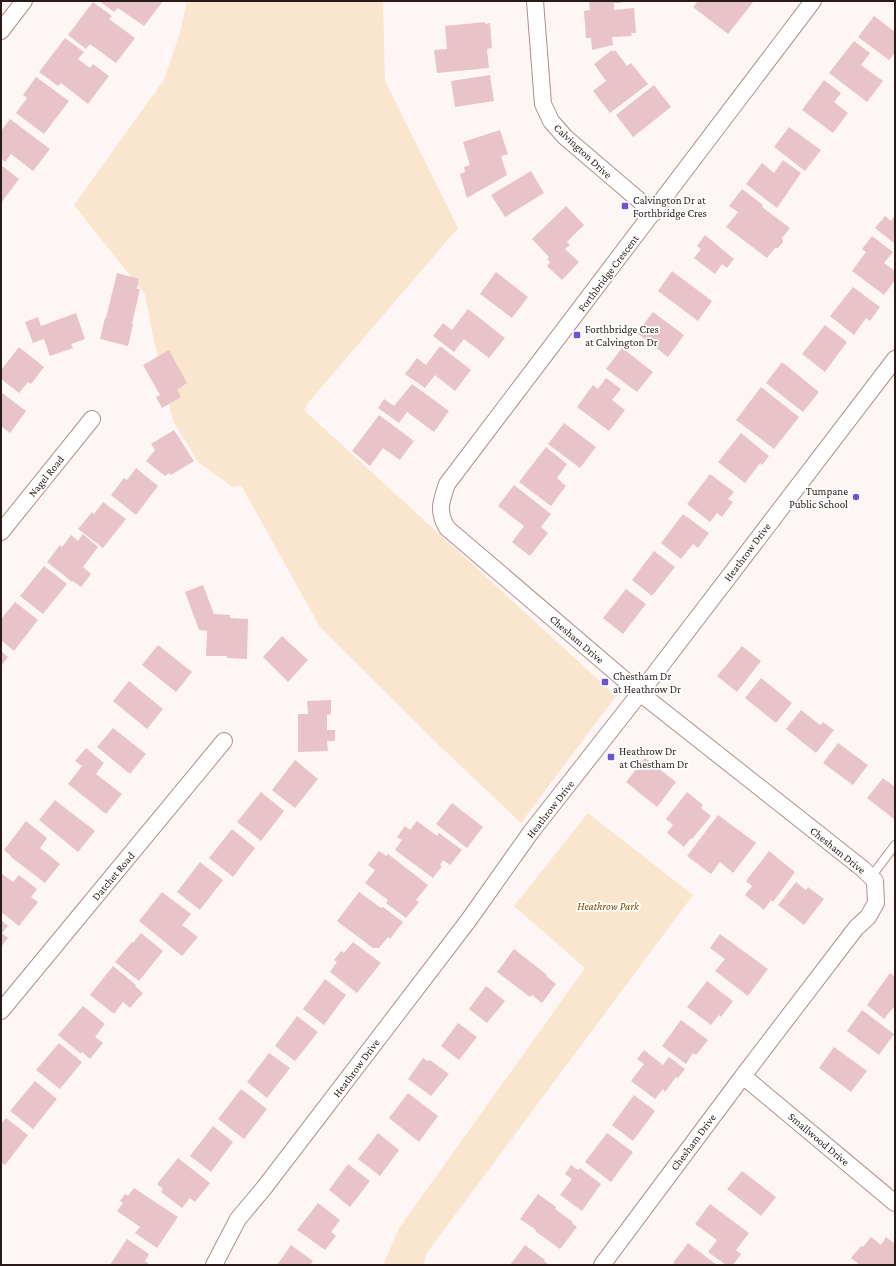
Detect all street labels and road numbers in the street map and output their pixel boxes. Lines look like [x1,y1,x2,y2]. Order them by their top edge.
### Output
street label: Calvington Drive [551,121,614,182]
street label: Forthbridge Crescent [575,232,642,314]
street label: Nagel Road [26,453,67,500]
street label: Heathrow Drive [721,520,773,584]
street label: Chesham Drive [548,612,606,666]
street label: Heathrow Drive [524,778,576,840]
street label: Chesham Drive [808,824,868,876]
street label: Datchet Road [89,849,137,903]
street label: Heathrow Drive [330,1036,382,1100]
street label: Smallwood Drive [786,1110,852,1168]
street label: Chesham Drive [668,1111,718,1173]

